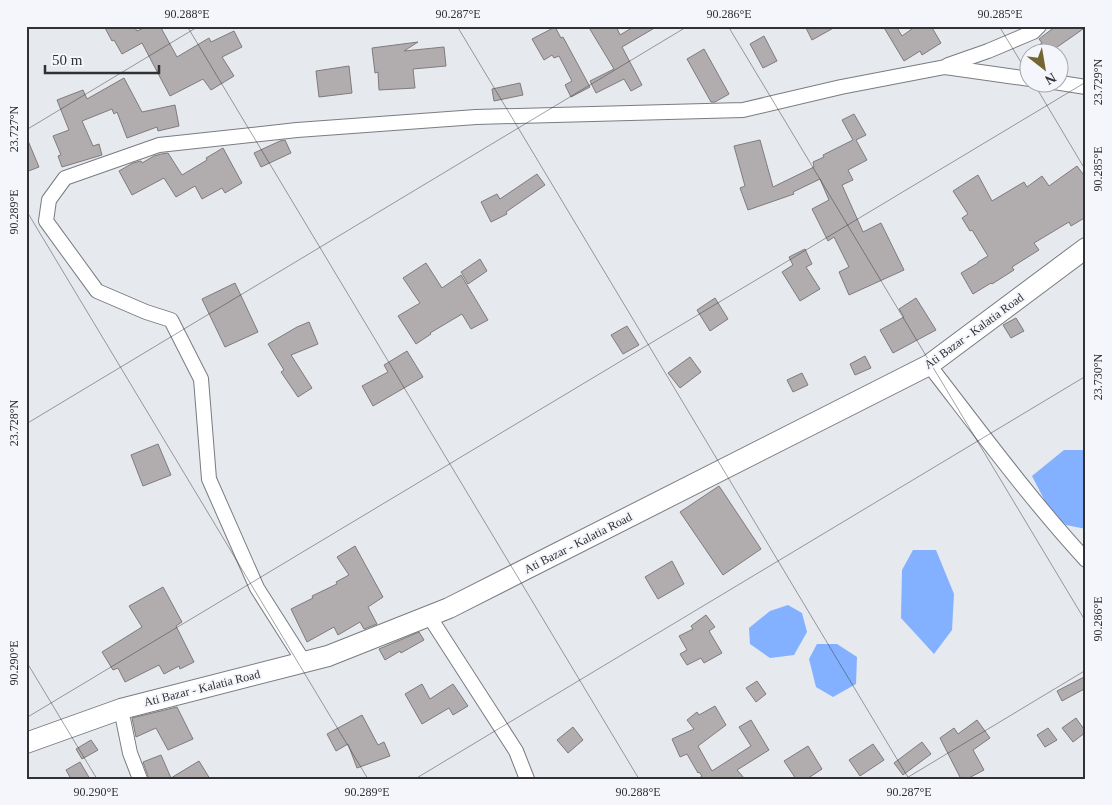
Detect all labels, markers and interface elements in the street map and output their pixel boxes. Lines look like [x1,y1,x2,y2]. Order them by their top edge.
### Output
text: 90.288°E [164,7,210,21]
text: 90.287°E [435,7,481,21]
text: 90.286°E [706,7,752,21]
text: 90.285°E [977,7,1023,21]
scale bar [45,42,159,74]
north arrow [1020,42,1070,92]
text: 50 m [52,52,83,68]
text: 23.729°N [1091,58,1105,105]
text: N [1042,70,1059,88]
text: 23.727°N [7,105,21,152]
text: 90.285°E [1091,146,1105,192]
text: 90.289°E [7,189,21,235]
street label: Ati Bazar - Kalatia Road [922,290,1026,372]
text: 23.730°N [1091,353,1105,400]
text: 23.728°N [7,399,21,446]
street label: Ati Bazar - Kalatia Road [522,510,634,576]
text: 90.286°E [1091,596,1105,642]
text: 90.290°E [7,640,21,686]
street label: Ati Bazar - Kalatia Road [142,667,262,709]
text: 90.290°E [73,785,119,799]
text: 90.289°E [344,785,390,799]
text: 90.288°E [615,785,661,799]
text: 90.287°E [886,785,932,799]

